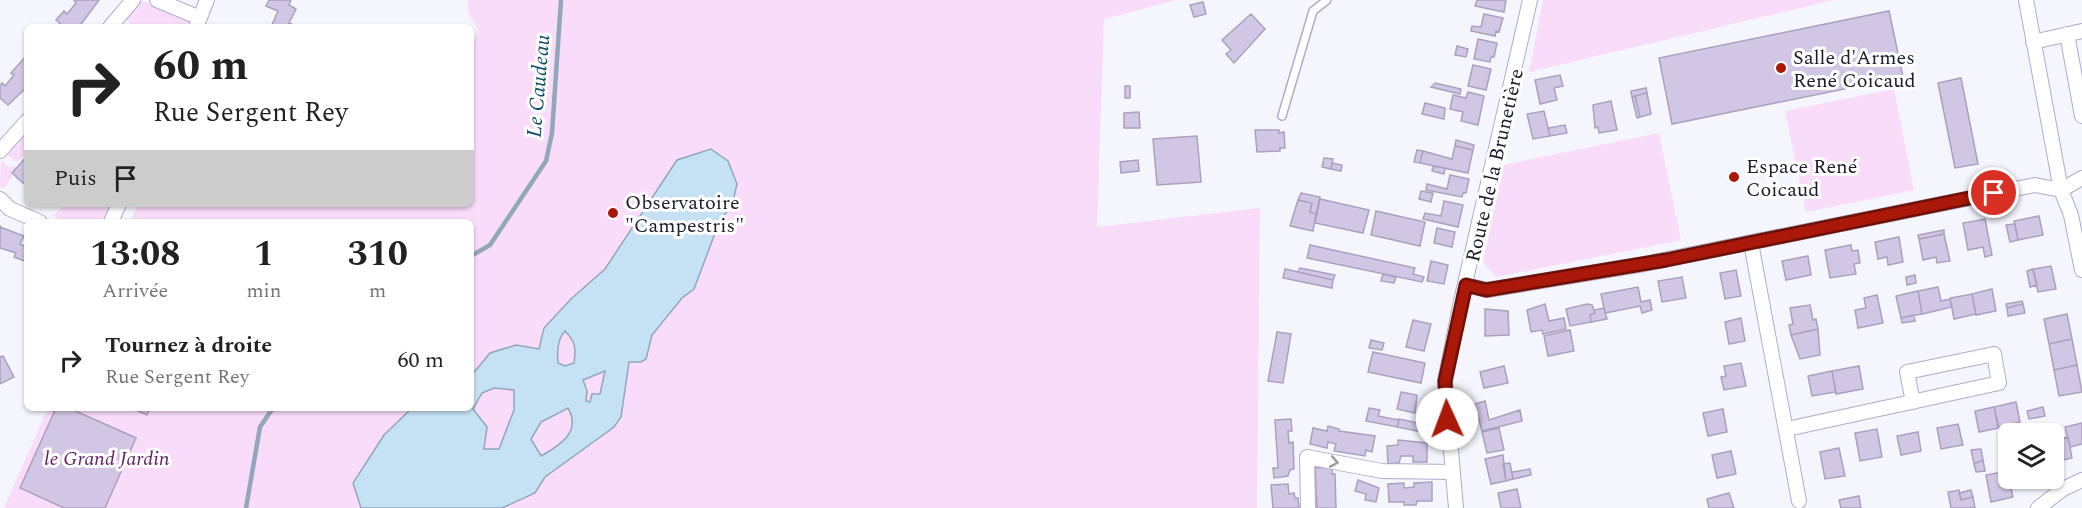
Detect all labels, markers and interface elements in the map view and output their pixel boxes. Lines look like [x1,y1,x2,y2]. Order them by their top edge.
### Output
water label: Le Caudeau [519,33,559,139]
text: 60 m [153,35,248,98]
place label: Salle d'Armes René Coicaud [1793,43,1916,96]
icon: right [54,48,132,126]
marker: Salle d'Armes René Coicaud [1774,61,1788,75]
street label: Route de la Brunetière [1458,65,1532,265]
text: Rue Sergent Rey [153,92,348,134]
place label: Espace René Coicaud [1746,152,1858,205]
text: Puis [54,162,97,195]
icon: arrive [109,162,142,195]
pin [1968,167,2019,218]
marker: Espace René Coicaud [1727,170,1741,184]
icon: arrive [1977,176,2010,209]
place label: Observatoire "Campestris" [625,188,744,241]
marker: Observatoire "Campestris" [606,206,620,220]
text: 13:08 [90,227,180,282]
text: 1 [254,227,274,282]
text: 310 [347,227,408,282]
text: Arrivée [102,276,168,306]
text: min [246,276,281,306]
text: m [369,276,386,306]
text: Tournez à droite [105,329,272,362]
icon: right [54,344,87,377]
text: 60 m [398,344,444,377]
text: Rue Sergent Rey [105,362,249,392]
position arrow [1415,387,1479,451]
map controls [1998,423,2064,489]
button: layers [1998,423,2064,489]
park label: le Grand Jardin [44,444,170,474]
one-way arrow [1329,455,1339,468]

